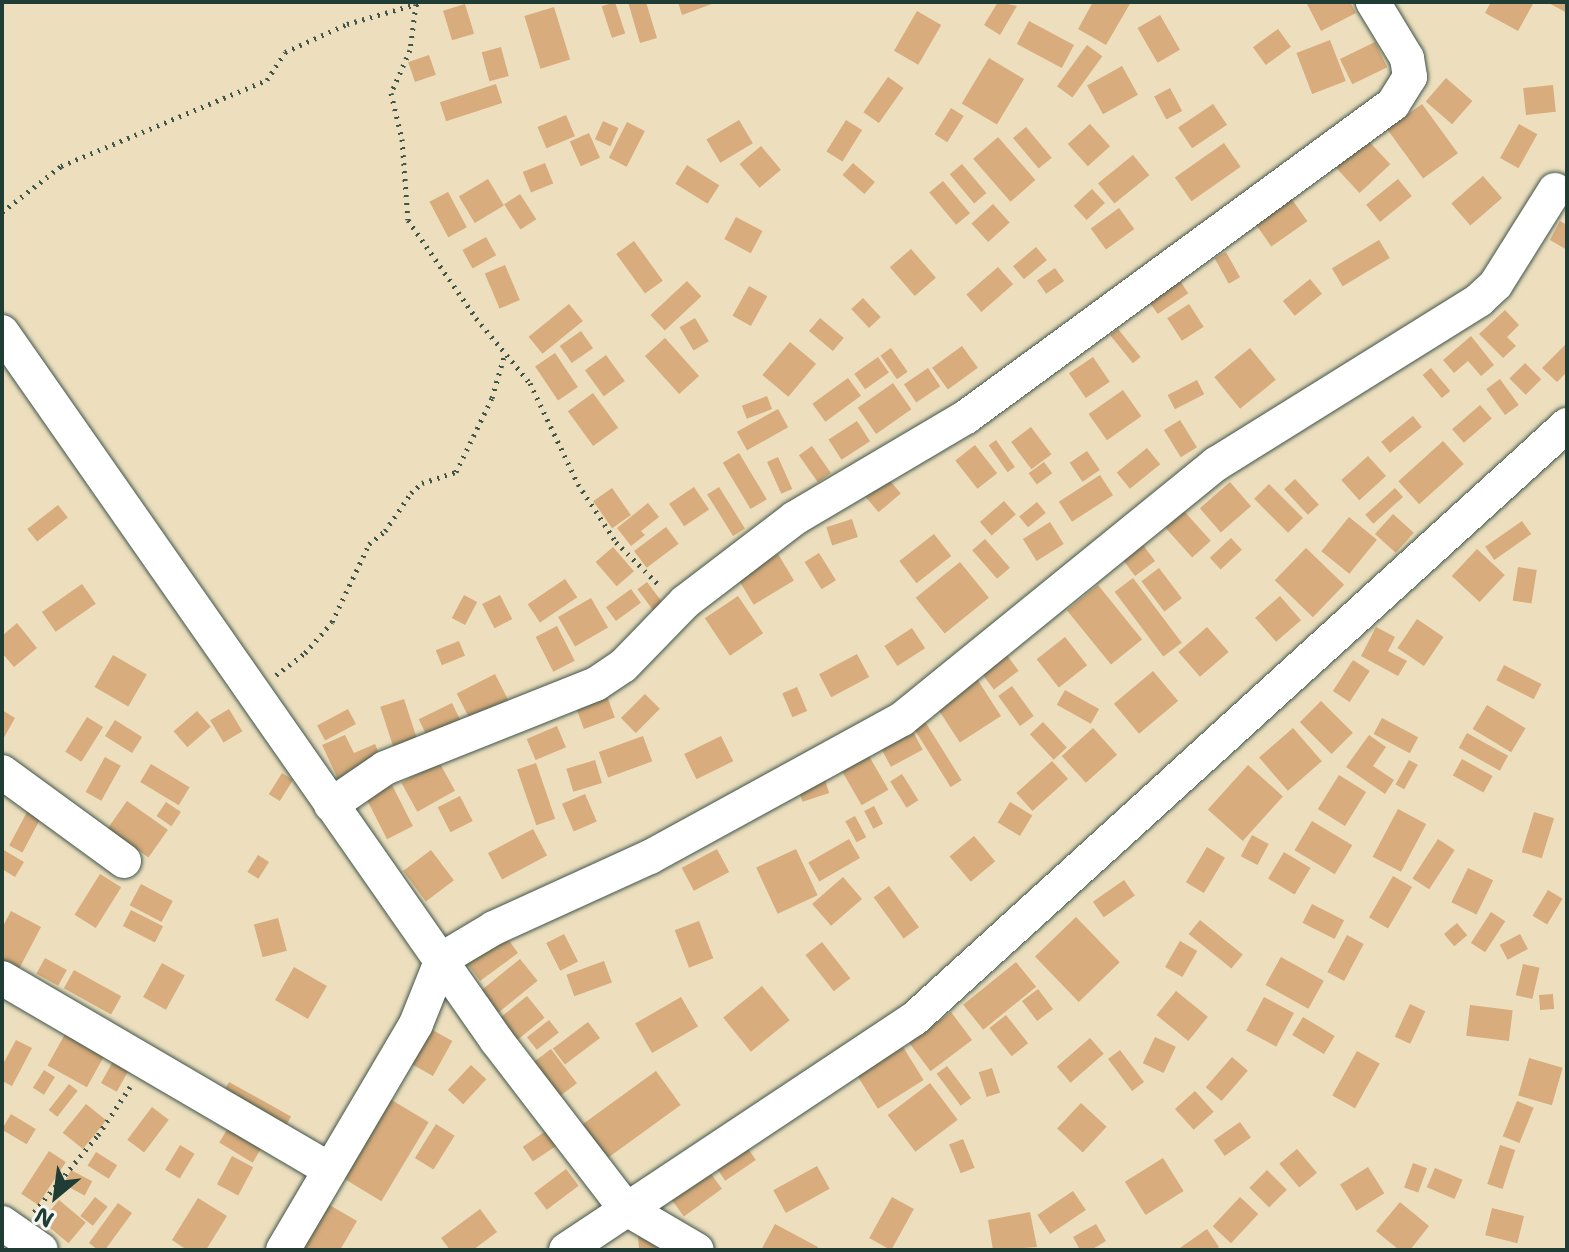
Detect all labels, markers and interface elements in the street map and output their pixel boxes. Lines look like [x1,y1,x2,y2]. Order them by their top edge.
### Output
north arrow [16,1156,96,1236]
text: N [29,1201,59,1234]

